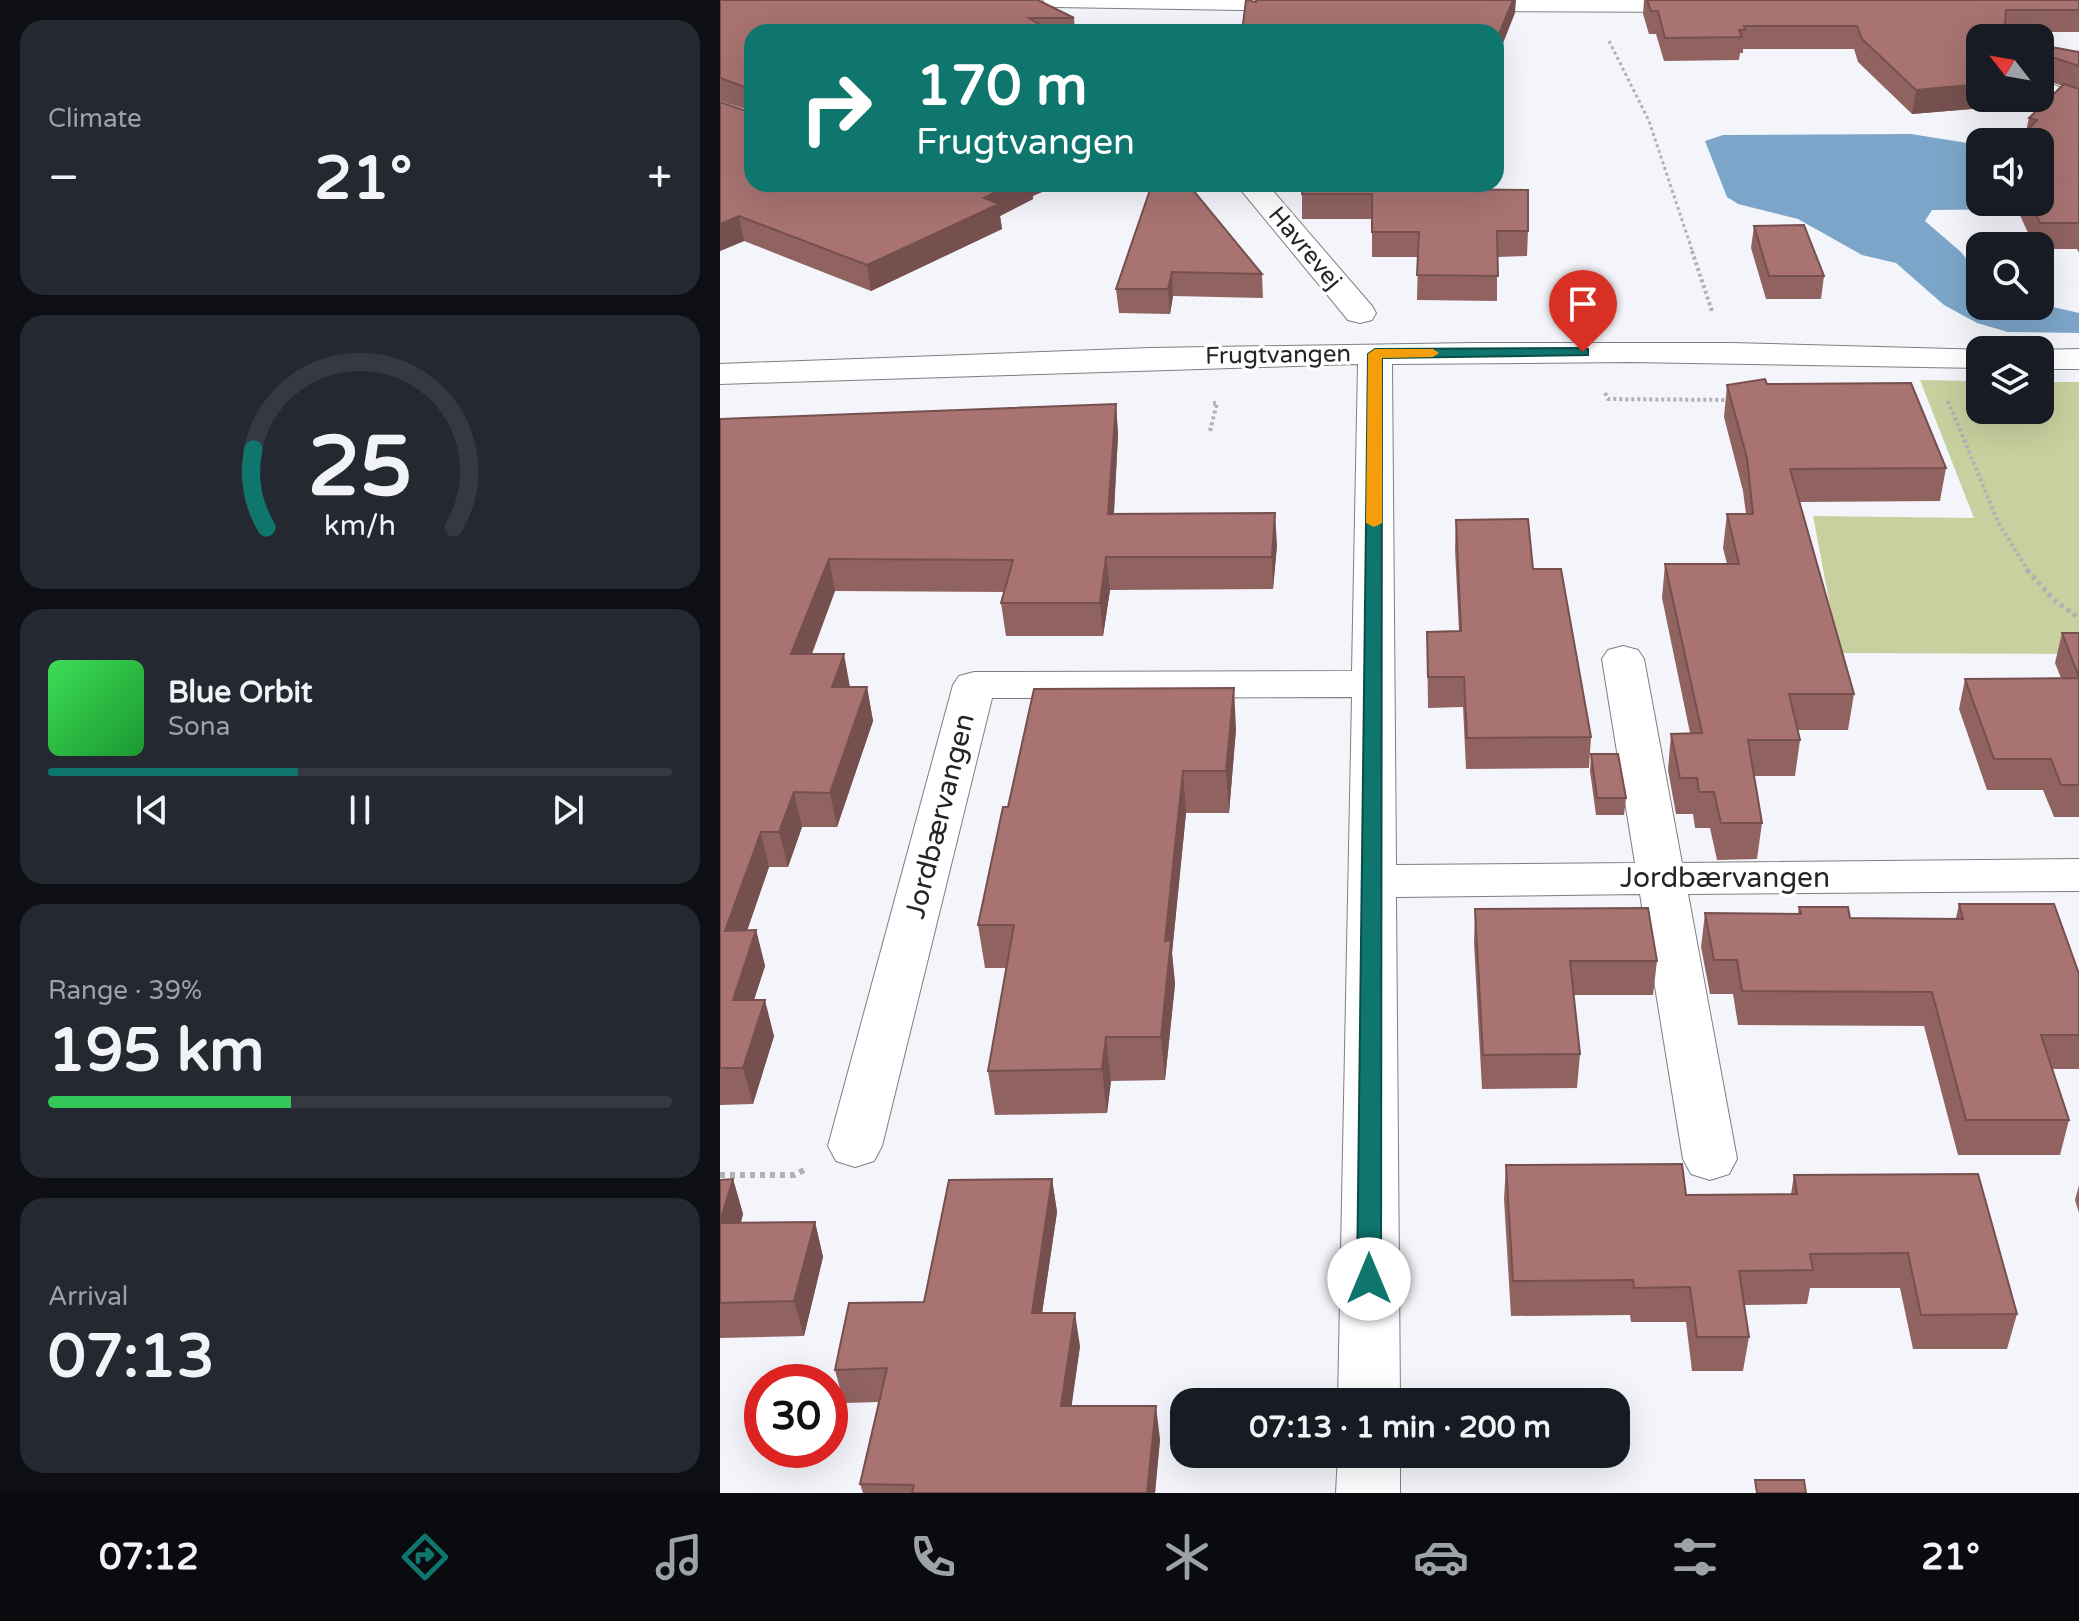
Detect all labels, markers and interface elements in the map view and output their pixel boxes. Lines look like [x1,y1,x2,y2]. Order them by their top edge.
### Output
north arrow [1966,24,2054,112]
map controls [1966,24,2054,424]
text: 170 m [916,53,1087,120]
icon: right [784,56,888,160]
text: Climate [48,103,142,134]
text: Frugtvangen [916,121,1135,164]
button: sound [1966,128,2054,216]
text: 21° [314,143,412,215]
text: − [48,152,79,205]
text: + [647,152,672,205]
street label: Havrevej [1262,201,1348,295]
button: search [1966,232,2054,320]
pin [1549,270,1617,352]
icon: arrive [1561,282,1605,326]
button: layers [1966,336,2054,424]
street label: Frugtvangen [1205,339,1351,371]
text: 25 [308,417,412,517]
text: km/h [324,509,396,543]
text: Blue Orbit [168,674,313,711]
street label: Jordbærvangen [898,710,982,922]
text: Sona [168,711,230,742]
icon: previous [130,788,174,832]
icon: pause [338,788,382,832]
icon: next [546,788,590,832]
street label: Jordbærvangen [1620,861,1830,895]
text: Range · 39% [48,975,202,1006]
text: 195 km [48,1015,264,1087]
position arrow [1327,1237,1411,1321]
text: Arrival [48,1281,128,1312]
text: 07:13 [48,1321,214,1393]
speed limit sign: 30 [744,1364,848,1468]
text: 07:13 · 1 min · 200 m [1249,1409,1551,1446]
icon: directions [397,1529,453,1585]
icon: music [651,1529,707,1585]
icon: phone [905,1529,961,1585]
icon: climate [1159,1529,1215,1585]
icon: car [1413,1529,1469,1585]
icon: filters [1667,1529,1723,1585]
text: 07:12 [99,1536,199,1579]
text: 21° [1921,1536,1980,1579]

